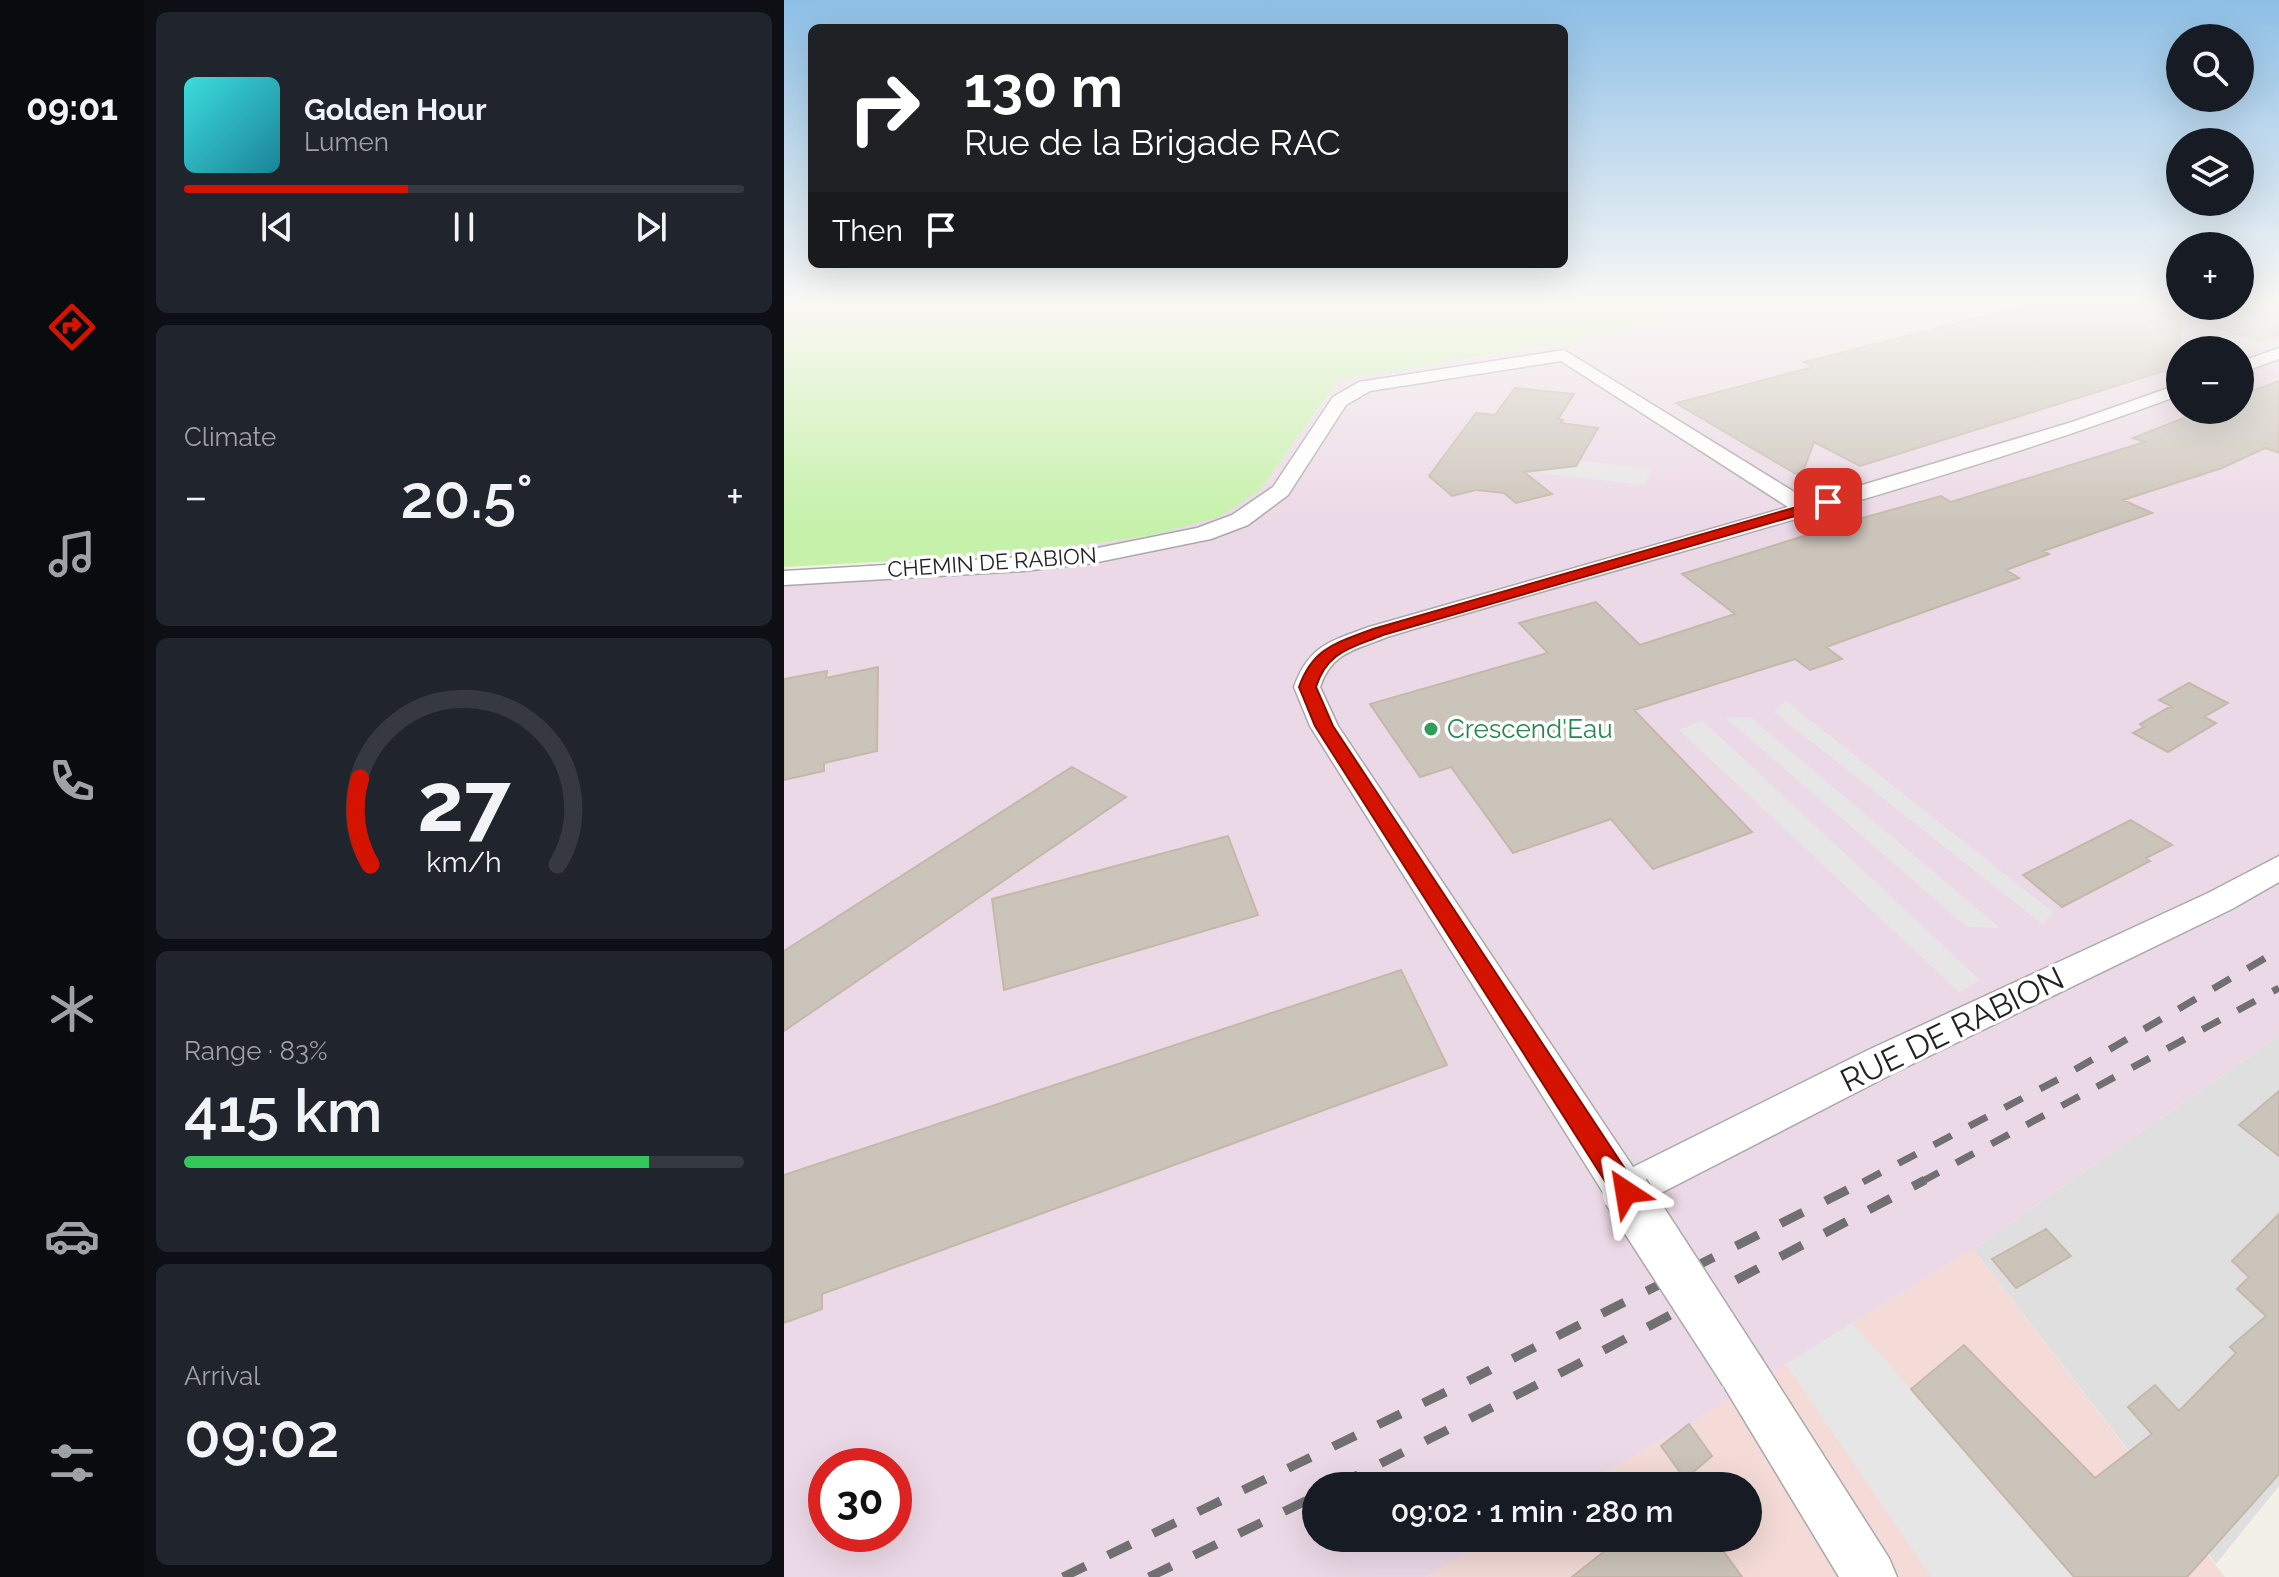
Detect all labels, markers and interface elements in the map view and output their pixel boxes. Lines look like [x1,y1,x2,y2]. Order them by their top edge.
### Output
map controls [2166,24,2254,424]
button: search [2166,24,2254,112]
text: 130 m [964,54,1123,120]
icon: right [832,56,936,160]
text: 09:01 [26,86,118,128]
text: Golden Hour [304,92,487,127]
text: Rue de la Brigade RAC [964,121,1341,163]
text: Lumen [304,127,389,157]
button: layers [2166,128,2254,216]
icon: previous [255,205,299,249]
icon: pause [442,205,486,249]
icon: next [629,205,673,249]
icon: arrive [919,208,963,252]
text: Then [832,213,903,248]
button: + [2166,232,2254,320]
icon: directions [44,299,100,355]
button: − [2166,336,2254,424]
text: Climate [184,422,276,452]
text: 20.5° [401,462,533,532]
pin [1794,468,1862,536]
text: − [184,471,208,522]
text: + [726,471,744,522]
icon: arrive [1806,480,1850,524]
icon: music [44,526,100,582]
street label: CHEMIN DE RABION [887,542,1097,582]
place label: Crescend'Eau [1447,714,1613,744]
marker: Crescend'Eau [1422,720,1440,738]
text: 27 [417,752,511,849]
icon: phone [44,753,100,809]
text: km/h [426,845,502,879]
street label: RUE DE RABION [1834,959,2070,1099]
icon: climate [44,981,100,1037]
text: Range · 83% [184,1036,327,1066]
text: 415 km [184,1076,382,1146]
position arrow [1584,1150,1668,1234]
icon: car [44,1208,100,1264]
text: Arrival [184,1361,260,1391]
text: 09:02 [184,1401,339,1471]
icon: filters [44,1435,100,1491]
speed limit sign: 30 [808,1448,912,1552]
text: 09:02 · 1 min · 280 m [1391,1494,1673,1529]

